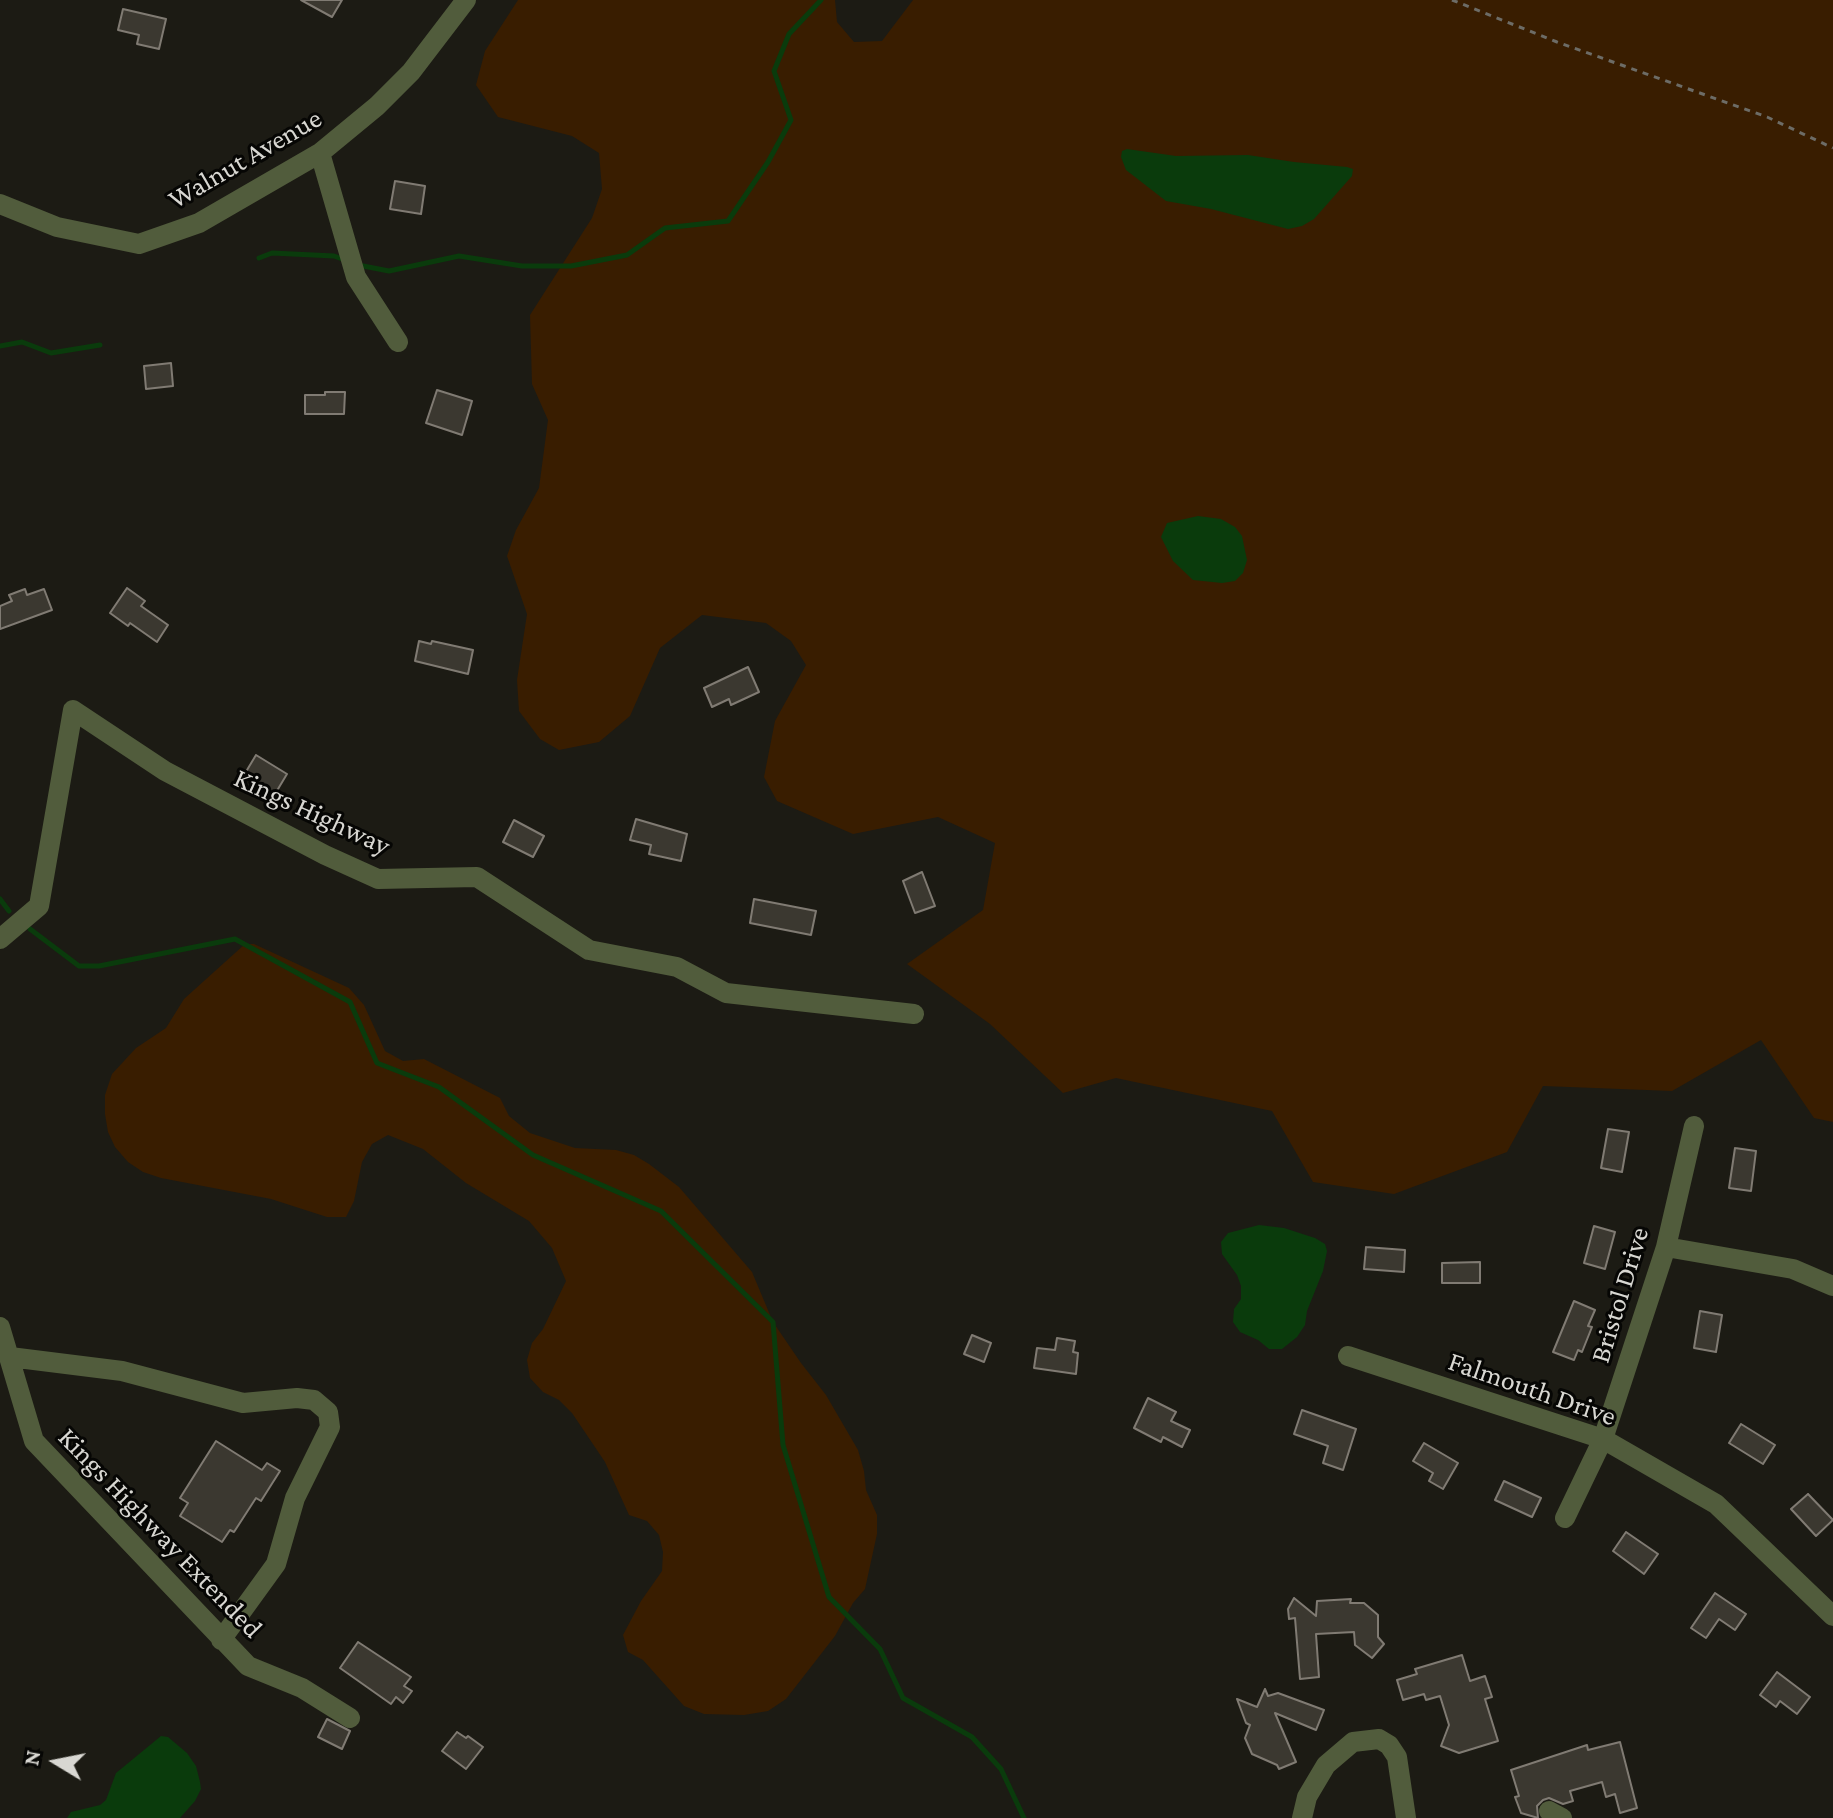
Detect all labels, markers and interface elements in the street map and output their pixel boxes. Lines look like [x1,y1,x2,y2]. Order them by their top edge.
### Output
street label: Walnut Avenue [162,102,328,216]
street label: Kings Highway [229,761,395,863]
street label: Bristol Drive [1583,1223,1657,1367]
street label: Falmouth Drive [1444,1345,1620,1433]
street label: Kings Highway Extended [51,1421,269,1645]
north arrow [16,1722,96,1802]
text: N [18,1748,45,1767]

